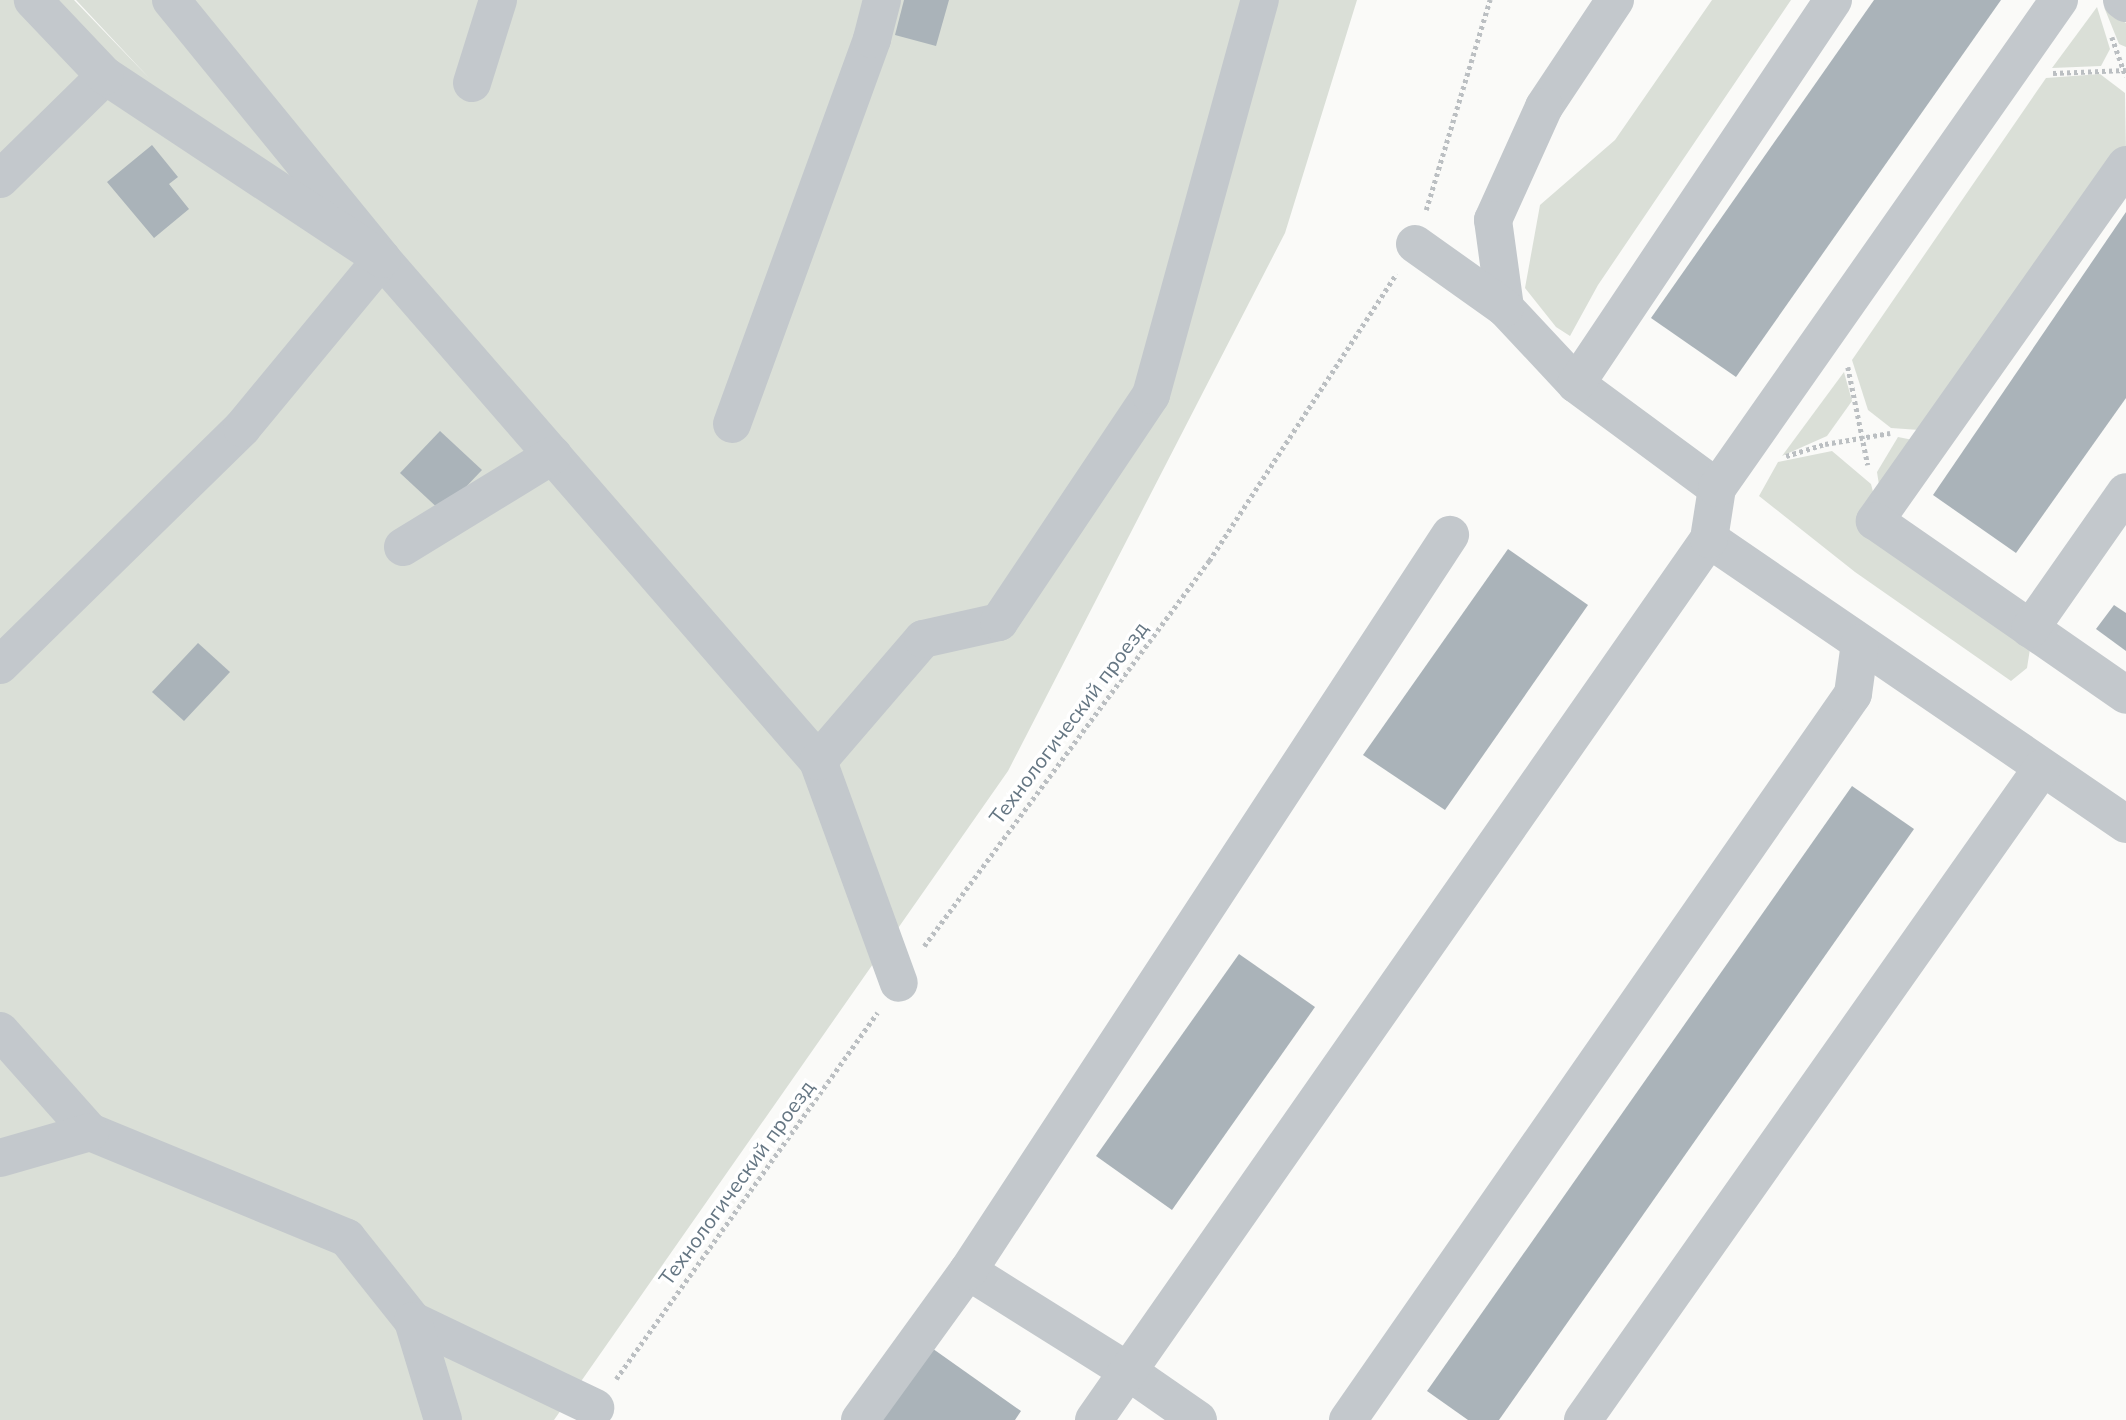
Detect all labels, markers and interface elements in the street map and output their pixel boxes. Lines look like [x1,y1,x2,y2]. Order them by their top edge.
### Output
street label: Технологический проезд [984,616,1154,830]
street label: Технологический проезд [654,1075,820,1291]

